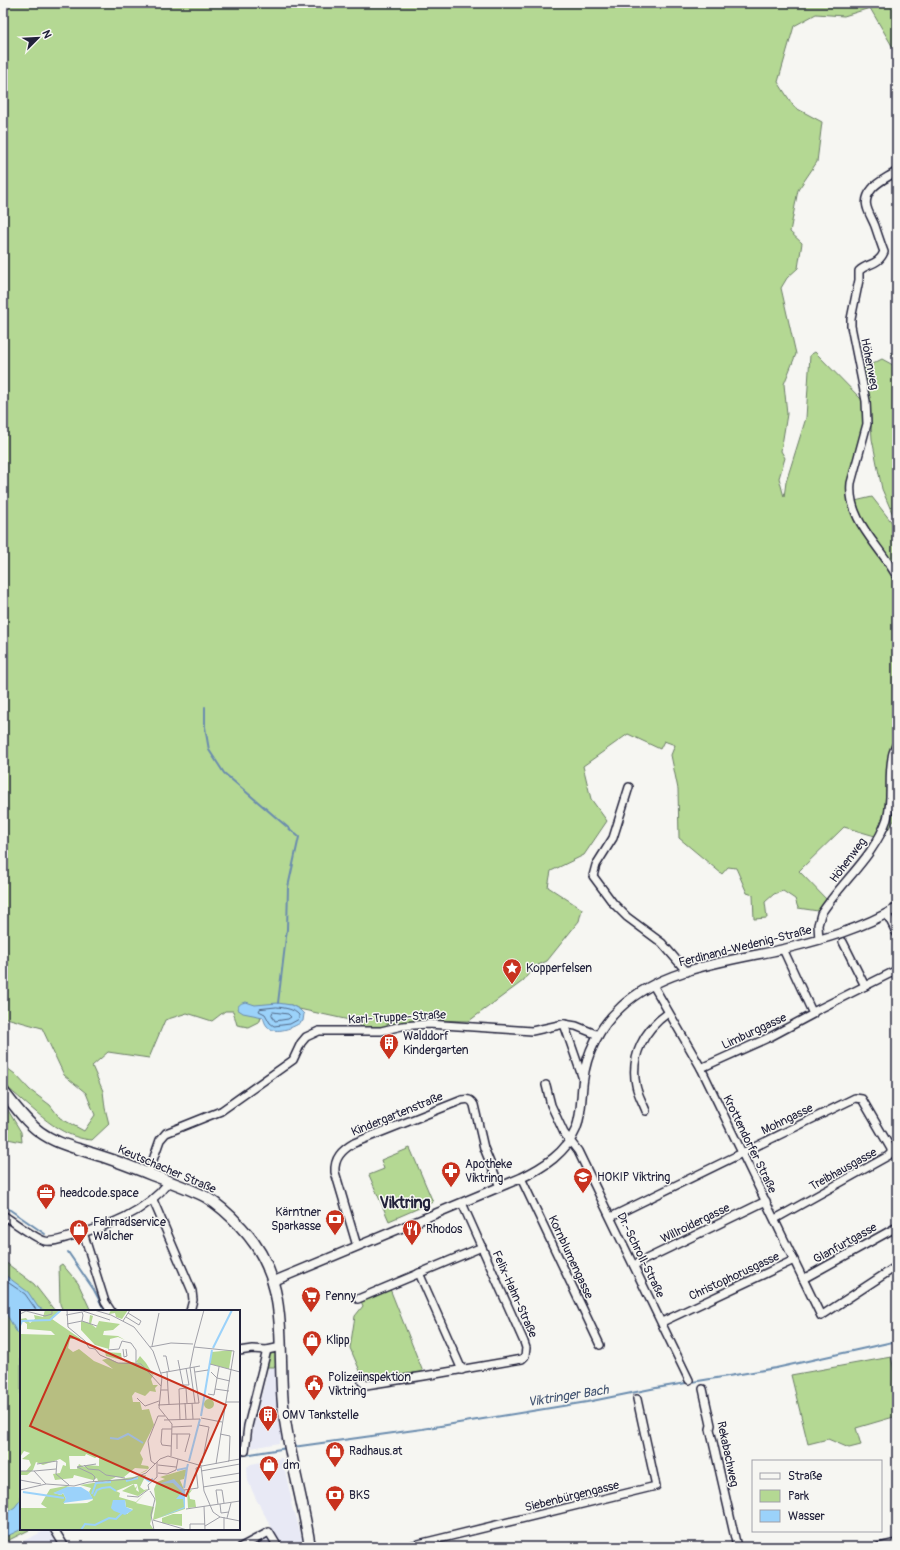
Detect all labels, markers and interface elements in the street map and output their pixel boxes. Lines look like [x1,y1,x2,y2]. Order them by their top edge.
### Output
north arrow [18,18,58,58]
text: N [39,28,54,41]
street label: Höhenweg [857,337,882,391]
street label: Höhenweg [827,835,870,886]
street label: Ferdinand-Wedenig-Straße [677,923,813,970]
place icon: Kopperfelsen [501,957,523,985]
place label: Kopperfelsen [526,961,592,976]
street label: Karl-Truppe-Straße [348,1007,447,1028]
street label: Limburggasse [719,1010,789,1053]
place label: Walddorf Kindergarten [403,1029,469,1058]
building icon: Walddorf Kindergarten [378,1032,400,1060]
street label: Kindergartenstraße [349,1089,445,1140]
street label: Krottendorfer Straße [719,1093,780,1196]
street label: Mohngasse [759,1100,816,1138]
street label: Keutschacher Straße [115,1142,218,1197]
street label: Treibhausgasse [807,1145,880,1194]
place label: Apotheke Viktring [465,1157,512,1186]
pharmacy icon: Apotheke Viktring [440,1160,462,1188]
school or university icon: HOKIP Viktring [572,1166,594,1194]
place label: HOKIP Viktring [597,1170,670,1185]
office icon: headcode.space [35,1182,57,1210]
place label: headcode.space [60,1186,139,1201]
district label: Viktring [379,1193,431,1213]
street label: Willroidergasse [658,1200,732,1247]
place label: Kärntner Sparkasse [271,1205,322,1234]
bank icon: Kärntner Sparkasse [324,1208,346,1236]
street label: Dr.-Schroll-Straße [613,1210,668,1300]
street label: Kornblumengasse [545,1213,597,1301]
place label: Fahrradservice Walcher [93,1215,166,1244]
shop icon: Fahrradservice Walcher [68,1218,90,1246]
restaurant icon: Rhodos [401,1218,423,1246]
street label: Glanfurtgasse [811,1220,880,1267]
place label: Rhodos [426,1222,463,1237]
street label: Felix-Hahn-Straße [489,1248,540,1340]
street label: Christophorusgasse [687,1249,782,1304]
supermarket icon: Penny [300,1285,322,1313]
place label: Penny [325,1289,356,1304]
inset map [20,1310,240,1530]
shop icon: Klipp [301,1329,323,1357]
place label: Klipp [326,1333,350,1348]
place label: Polizeiinspektion Viktring [328,1370,411,1399]
public building icon: Polizeiinspektion Viktring [303,1373,325,1401]
water label: Viktringer Bach [527,1382,611,1410]
building icon: OMV Tankstelle [257,1404,279,1432]
place label: OMV Tankstelle [282,1408,359,1423]
street label: Rekabachweg [713,1420,742,1488]
shop icon: Radhaus.at [324,1440,346,1468]
place label: Radhaus.at [349,1444,403,1459]
shop icon: dm [258,1454,280,1482]
place label: dm [283,1458,300,1473]
legend [752,1460,882,1532]
text: Straße [788,1469,822,1484]
street label: Siebenbürgengasse [523,1478,621,1515]
bank icon: BKS [324,1484,346,1512]
place label: BKS [349,1488,370,1503]
text: Park [788,1489,809,1504]
text: Wasser [788,1509,825,1524]

